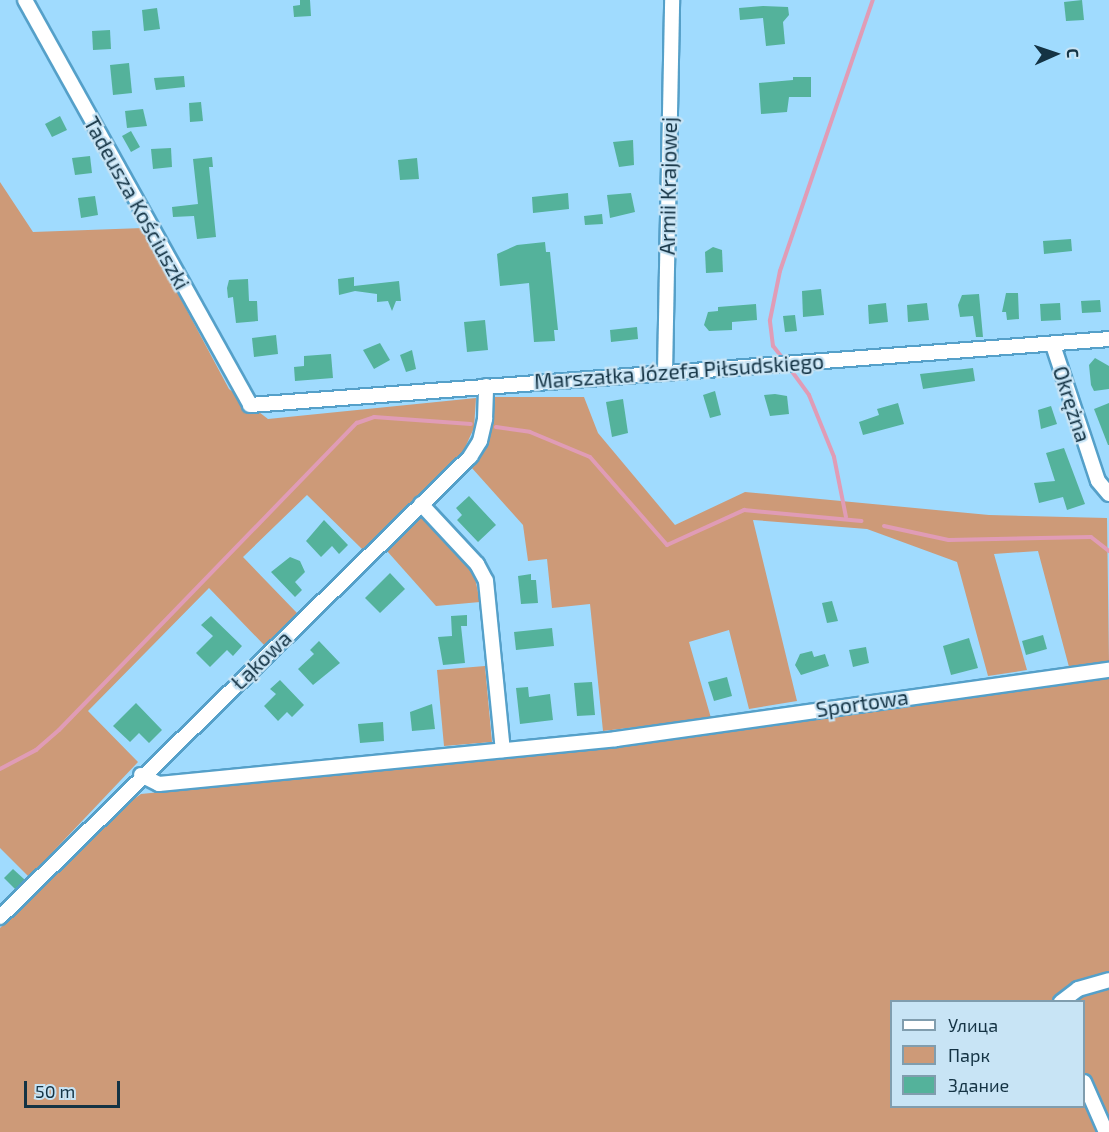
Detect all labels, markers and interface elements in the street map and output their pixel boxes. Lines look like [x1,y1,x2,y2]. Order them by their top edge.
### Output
north arrow [1025,24,1085,84]
text: С [1064,48,1083,58]
street label: Tadeusza Kościuszki [79,112,195,294]
street label: Armii Krajowej [654,117,682,255]
street label: Marszałka Józefa Piłsudskiego [533,348,825,394]
street label: Okrężna [1048,363,1096,445]
street label: Łąkowa [226,625,296,695]
street label: Sportowa [814,684,910,722]
legend [890,1000,1085,1108]
text: Улица [948,1014,998,1036]
text: Парк [948,1044,990,1066]
scale bar [27,1069,123,1107]
text: Здание [948,1074,1009,1096]
text: 50 m [35,1080,75,1102]

